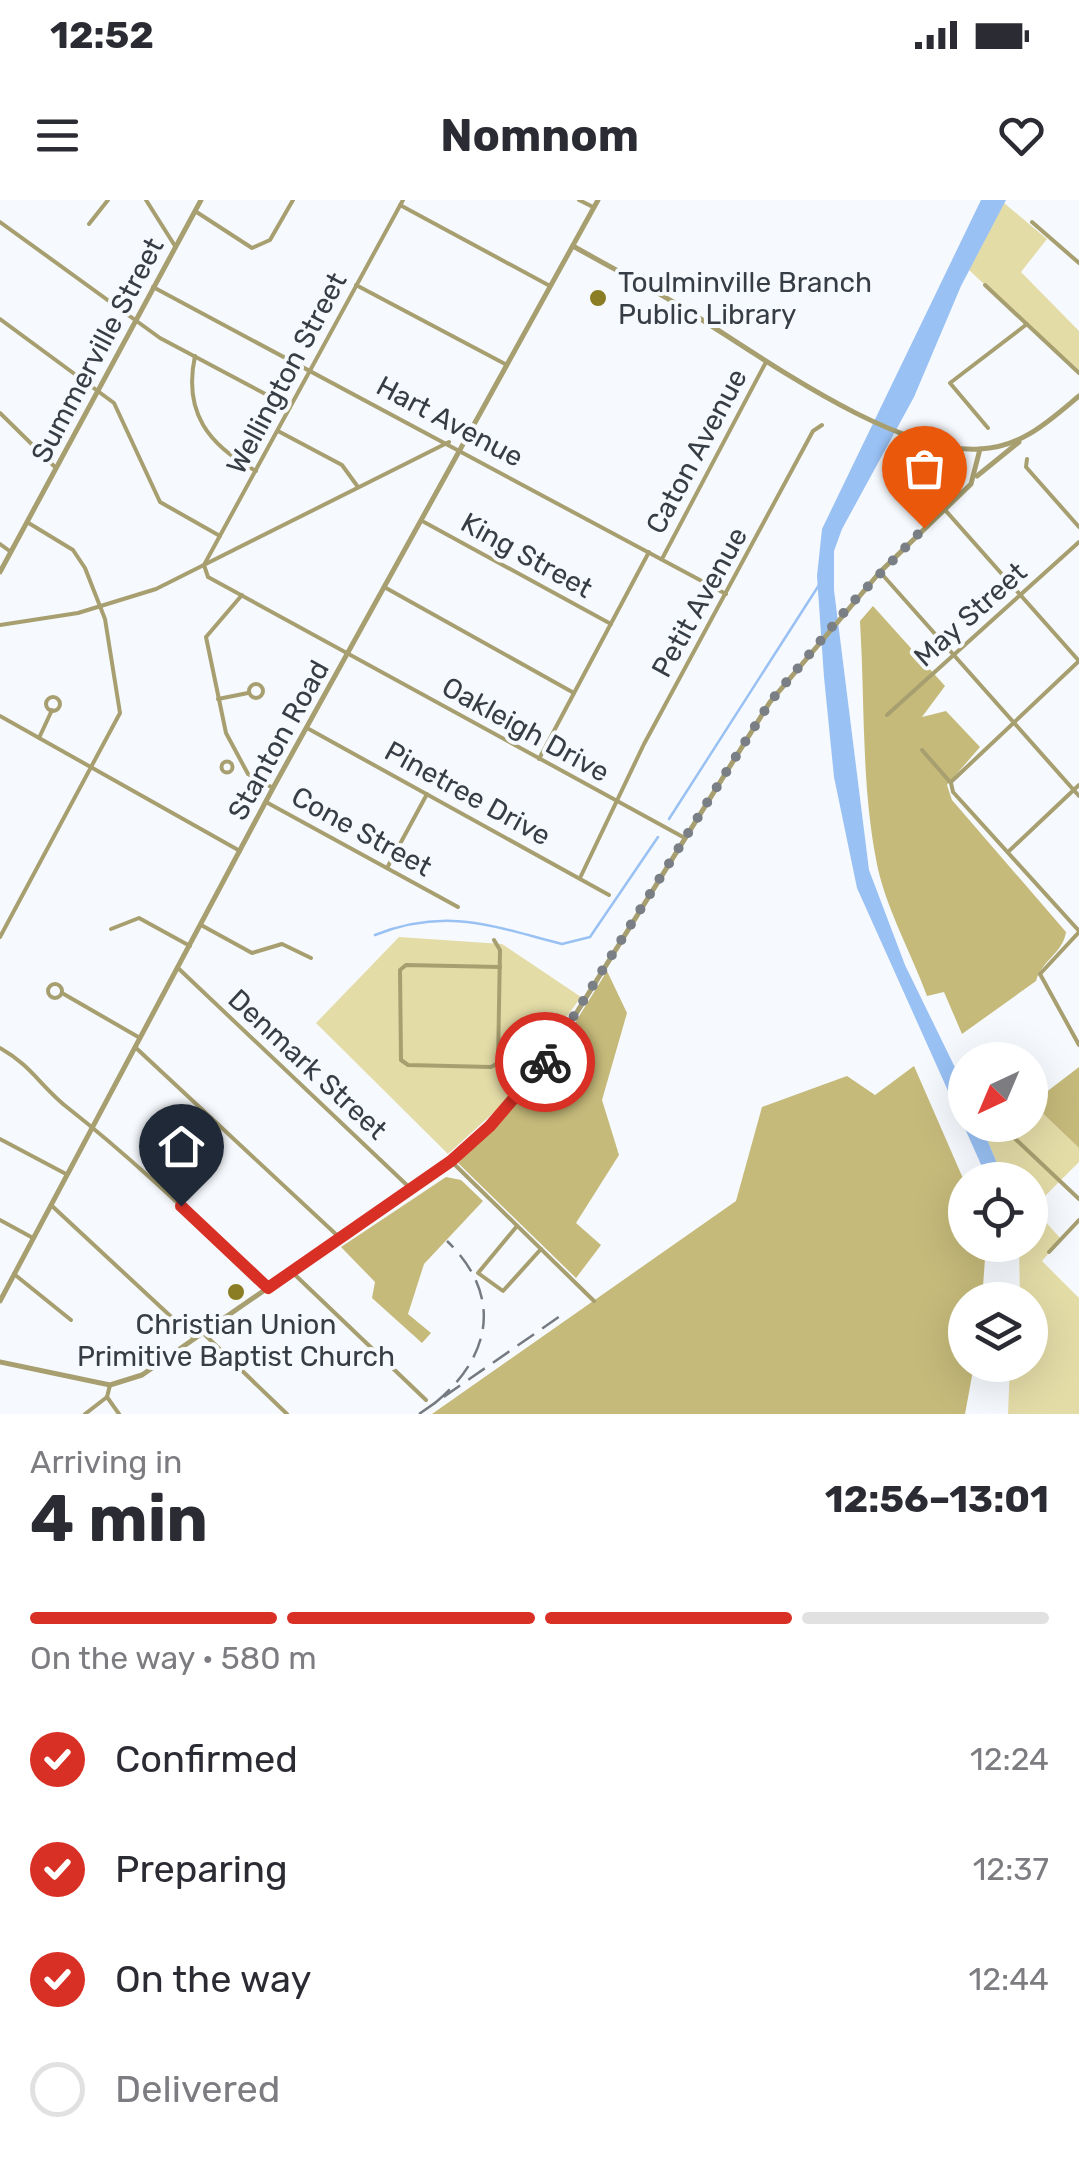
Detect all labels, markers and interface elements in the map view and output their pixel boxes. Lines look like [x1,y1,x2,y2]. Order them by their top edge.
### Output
text: 12:52 [50,12,154,58]
icon: menu [30,108,85,163]
icon: heart [994,108,1049,163]
text: Nomnom [440,109,639,162]
street label: Summerville Street [24,232,171,468]
place label: Toulminville Branch Public Library [618,266,872,331]
street label: Wellington Street [219,267,353,480]
marker: Toulminville Branch Public Library [587,287,609,309]
street label: Caton Avenue [639,363,754,539]
street label: Hart Avenue [371,369,529,474]
pin [882,426,967,529]
icon: bag [897,441,952,496]
street label: King Street [455,506,598,605]
street label: Petit Avenue [645,522,754,683]
street label: May Street [907,555,1033,673]
street label: Stanton Road [221,654,336,826]
street label: Oakleigh Drive [436,670,615,789]
street label: Pinetree Drive [379,734,556,853]
street label: Cone Street [286,779,438,884]
street label: Denmark Street [221,982,394,1146]
courier [495,1012,595,1112]
icon: bike [518,1035,573,1090]
north arrow [948,1042,1048,1142]
map controls [948,1042,1048,1382]
pin [139,1104,224,1207]
icon: home [154,1119,209,1174]
button: locate [948,1162,1048,1262]
marker: Christian Union Primitive Baptist Church [225,1281,247,1303]
button: layers [948,1282,1048,1382]
place label: Christian Union Primitive Baptist Church [77,1308,395,1373]
text: Arriving in [30,1443,182,1481]
text: 12:56–13:01 [825,1476,1049,1522]
text: 4 min [30,1480,208,1557]
text: On the way · 580 m [30,1639,317,1677]
icon: check [30,1732,85,1787]
text: Confirmed [115,1736,298,1782]
text: 12:24 [970,1740,1049,1778]
icon: check [30,1842,85,1897]
text: Preparing [115,1846,288,1892]
text: 12:37 [973,1850,1049,1888]
icon: check [30,1952,85,2007]
text: On the way [115,1956,311,2002]
text: 12:44 [969,1960,1049,1998]
text: Delivered [115,2066,280,2112]

